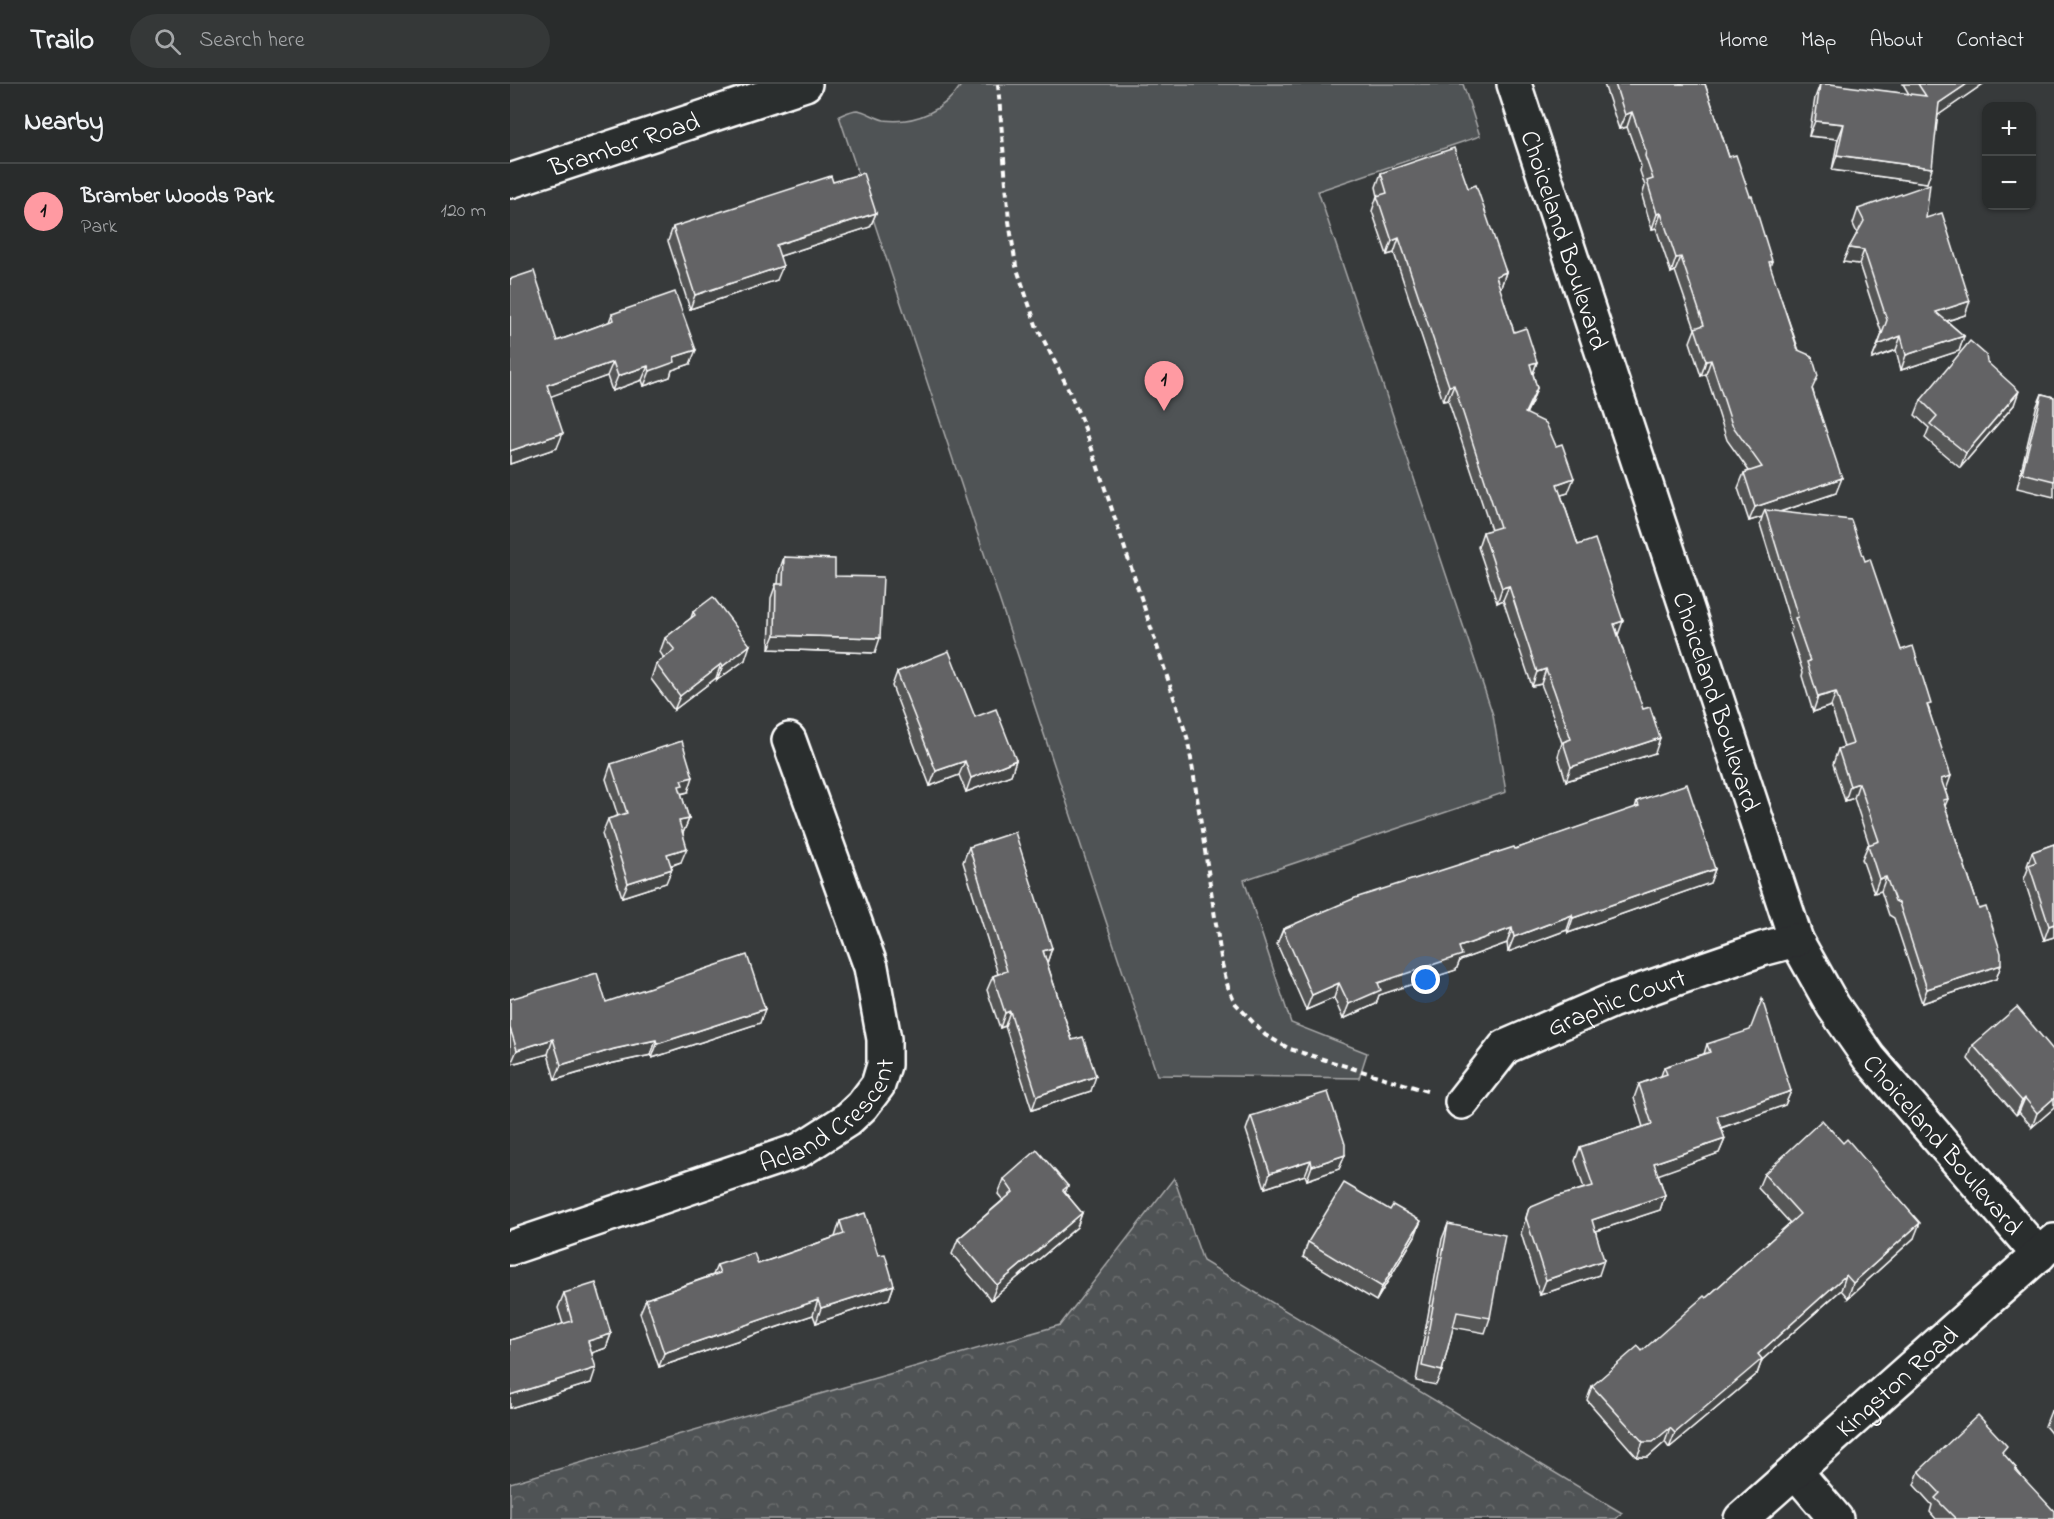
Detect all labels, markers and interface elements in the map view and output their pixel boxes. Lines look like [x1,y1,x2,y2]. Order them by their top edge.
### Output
search box [130,14,550,68]
text: Trailo [30,21,94,62]
icon: search [151,25,184,58]
text: Search here [199,25,305,57]
text: Home [1719,26,1768,56]
text: Map [1801,26,1836,56]
text: About [1869,26,1923,56]
text: Contact [1956,26,2024,56]
map controls [1982,102,2036,210]
button: + [1982,102,2036,156]
text: Nearby [24,104,103,142]
street label: Bramber Road [544,104,705,189]
street label: Choiceland Boulevard [1509,126,1616,356]
button: − [1982,156,2036,210]
text: Bramber Woods Park [81,181,274,213]
text: 1 [40,197,47,226]
text: 120 m [441,197,486,226]
text: Park [81,213,117,242]
pin: 1 [1144,362,1184,411]
street label: Choiceland Boulevard [1661,588,1769,817]
street label: Graphic Court [1542,960,1692,1048]
your location [1411,965,1440,994]
street label: Choiceland Boulevard [1852,1047,2031,1246]
street label: Acland Crescent [755,1058,906,1184]
street label: Kingston Road [1829,1318,1969,1448]

